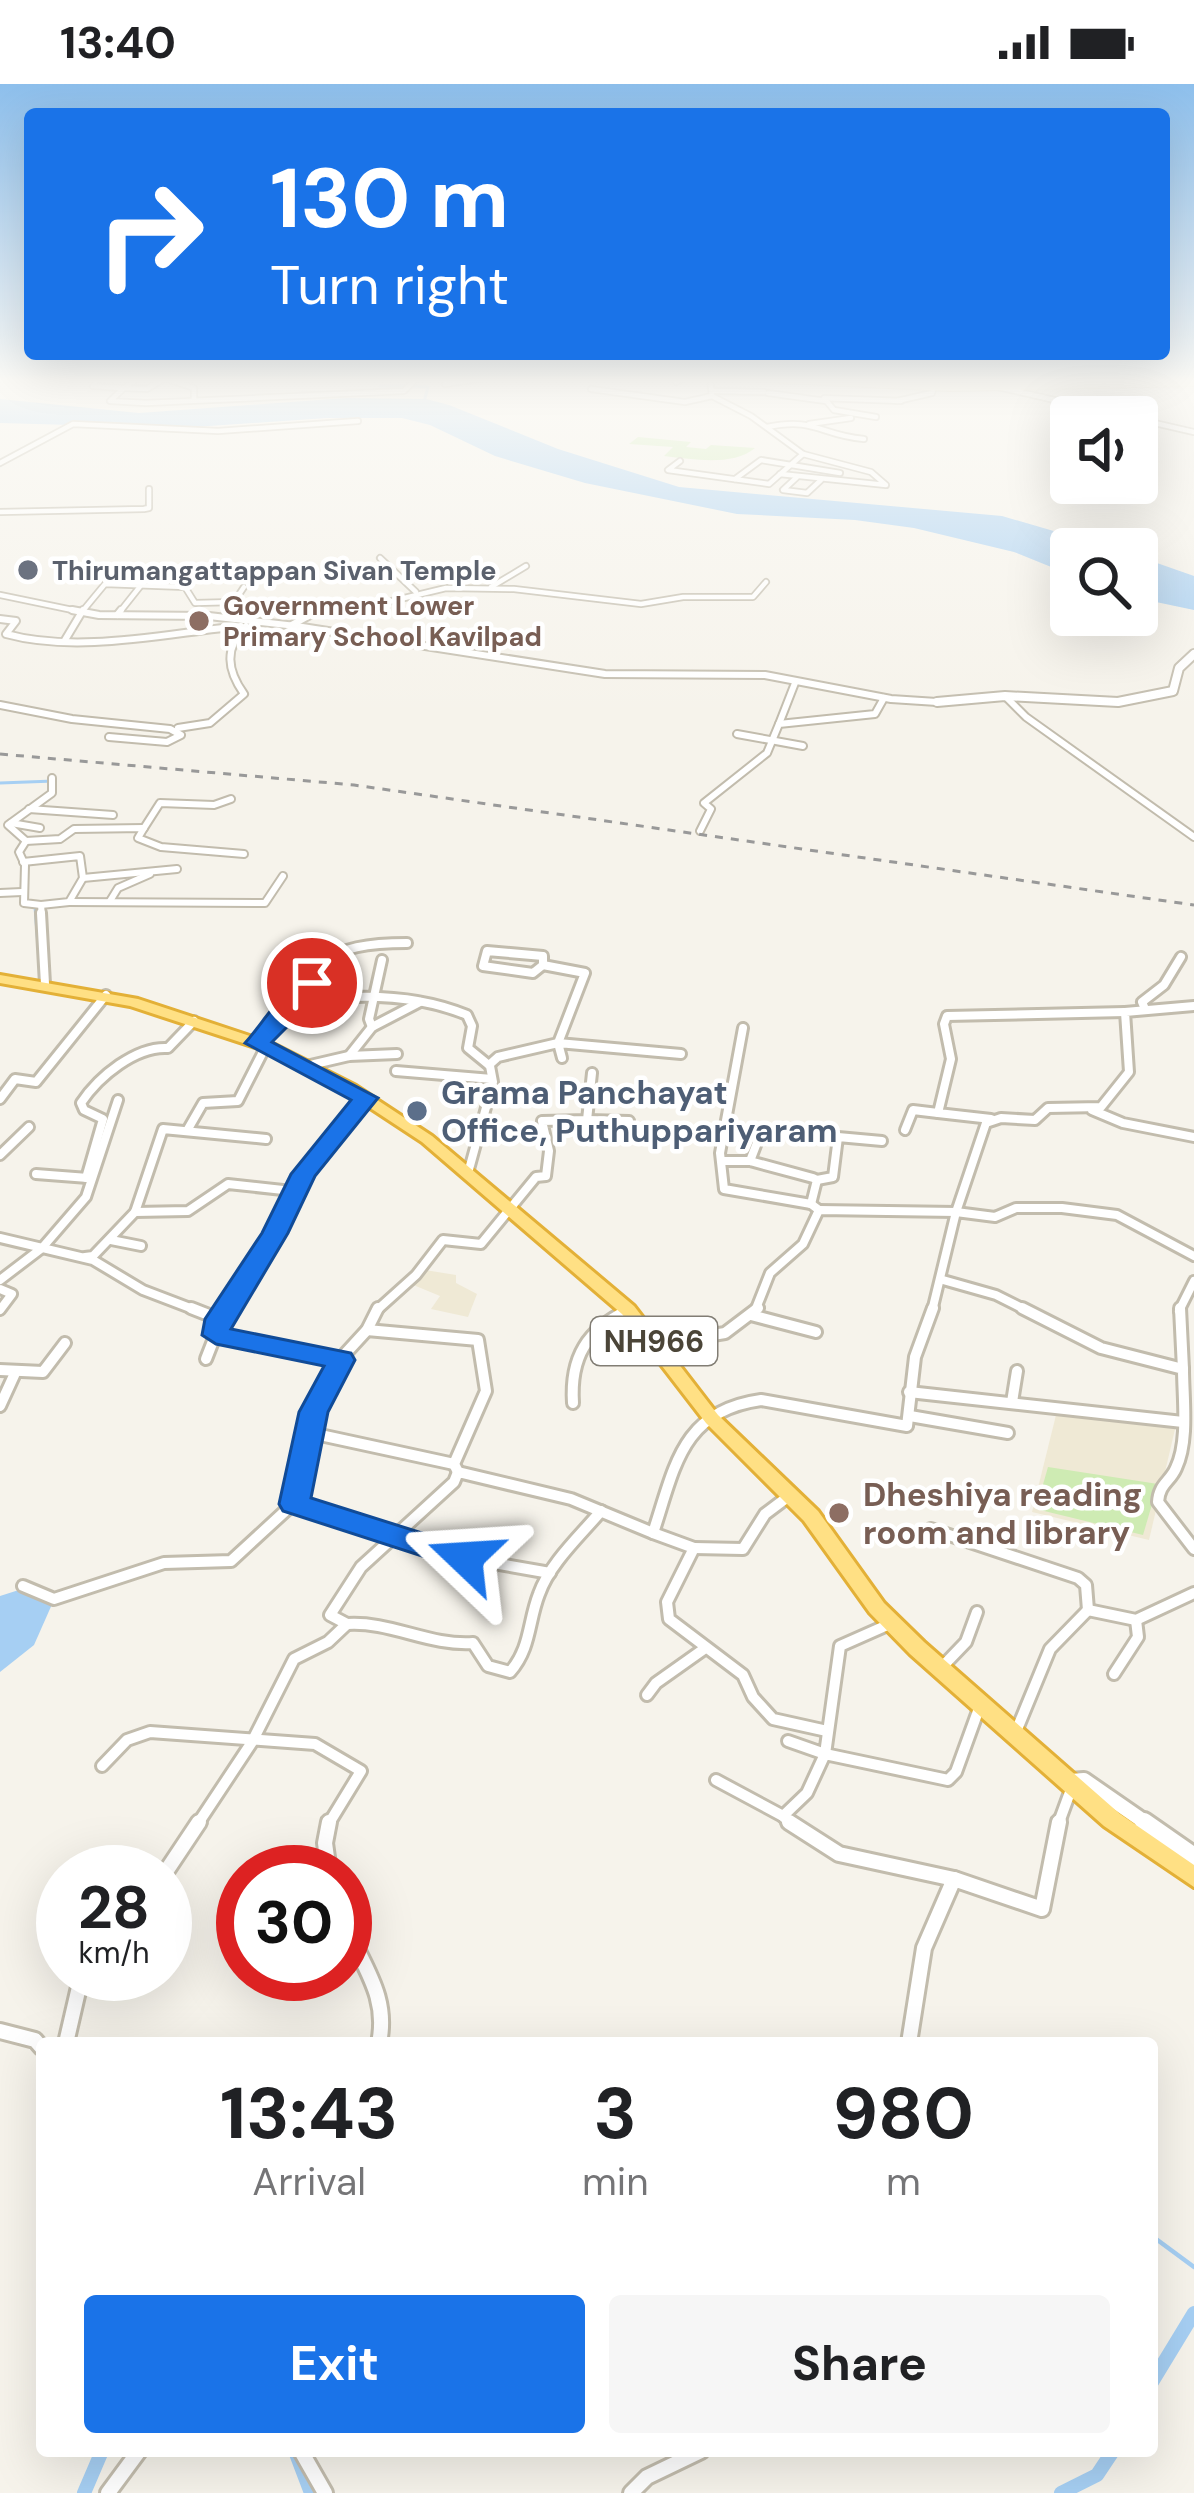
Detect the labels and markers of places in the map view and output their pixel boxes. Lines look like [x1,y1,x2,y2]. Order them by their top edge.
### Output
place label: Thirumangattappan Sivan Temple [52,553,496,588]
marker: Thirumangattappan Sivan Temple [15,557,41,583]
place label: Government Lower Primary School Kavilpad [223,588,542,654]
marker: Government Lower Primary School Kavilpad [186,608,212,634]
pin [261,932,363,1034]
place label: Grama Panchayat Office, Puthuppariyaram [441,1071,838,1152]
marker: Grama Panchayat Office, Puthuppariyaram [404,1098,430,1124]
place label: Dheshiya reading room and library [863,1473,1142,1554]
marker: Dheshiya reading room and library [826,1500,852,1526]

